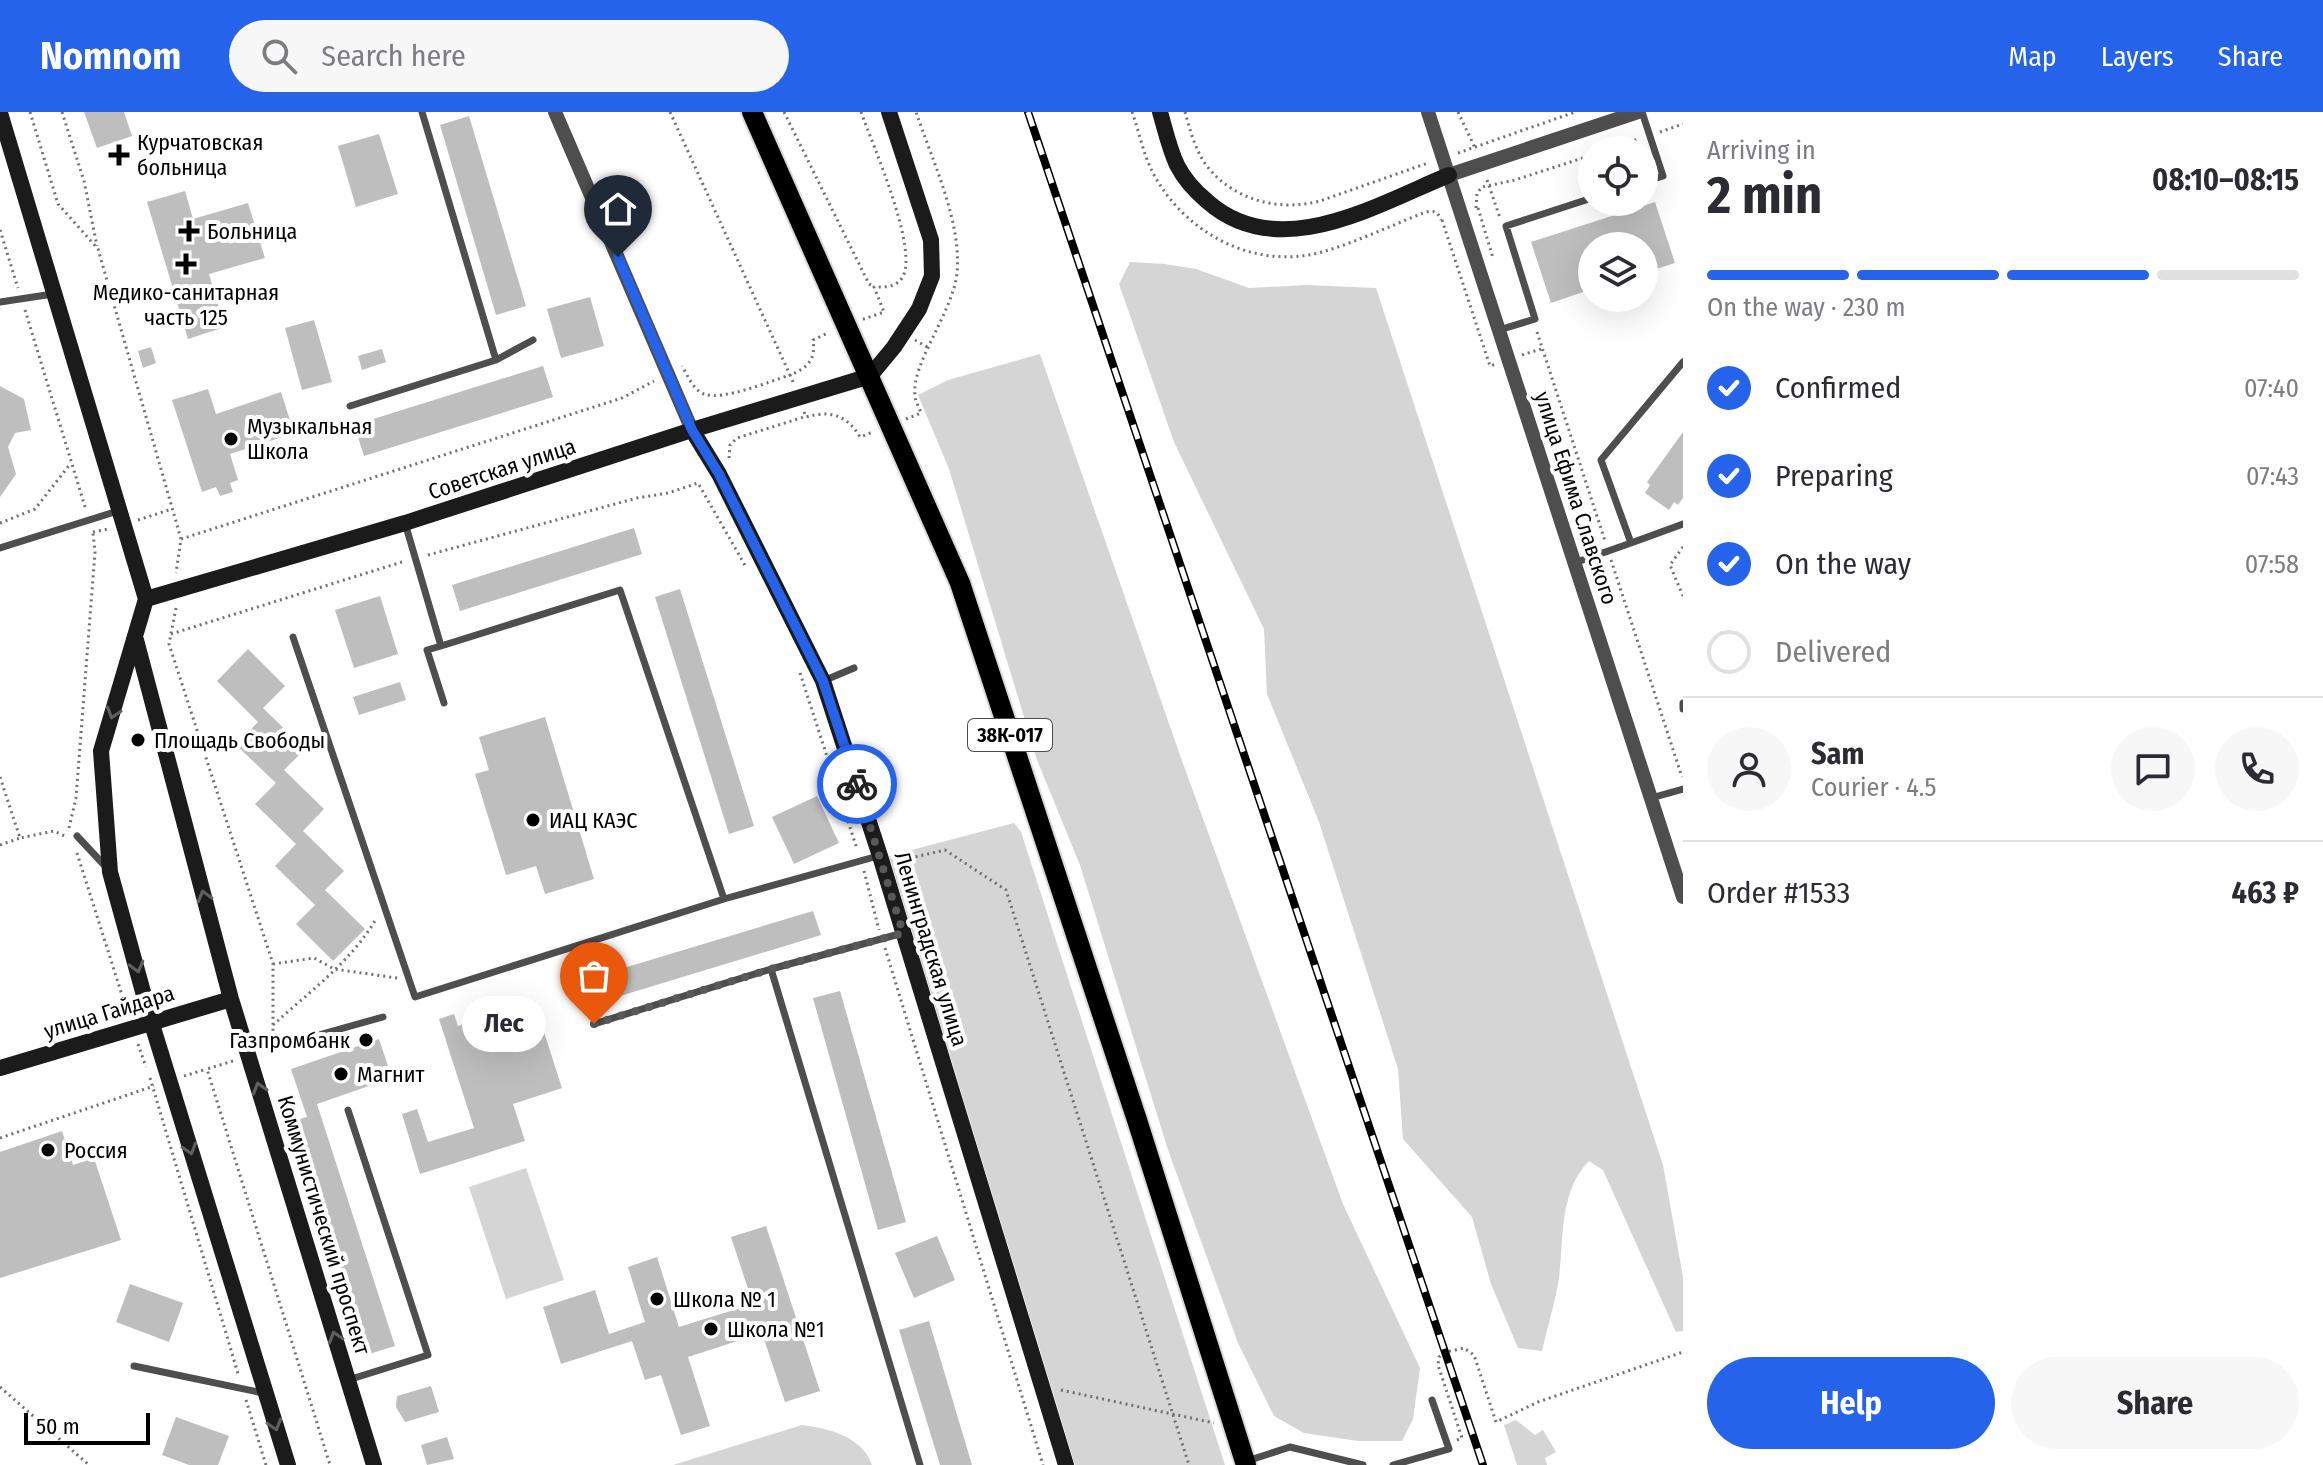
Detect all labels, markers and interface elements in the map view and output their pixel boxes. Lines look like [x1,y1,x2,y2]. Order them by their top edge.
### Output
search box [229,20,789,92]
text: Nomnom [40,33,181,79]
icon: search [257,34,301,78]
text: Search here [321,38,466,74]
text: Map [2008,40,2057,73]
text: Layers [2101,40,2174,73]
text: Share [2218,40,2283,73]
place label: Курчатовская больница [137,129,263,181]
text: Arriving in [1707,135,1816,166]
map controls [1578,136,1658,312]
button: locate [1578,136,1658,216]
marker: Курчатовская больница [108,144,130,166]
text: 08:10–08:15 [2152,162,2299,198]
text: 2 min [1707,164,1822,227]
pin [584,175,652,257]
icon: home [596,187,640,231]
place label: Больница [207,218,297,245]
marker: Больница [178,220,200,242]
button: layers [1578,232,1658,312]
marker: Медико-санитарная часть 125 [175,253,197,275]
place label: Медико-санитарная часть 125 [93,279,279,331]
text: On the way · 230 m [1707,292,1905,323]
icon: check [1707,366,1751,410]
text: Confirmed [1775,370,1901,406]
text: 07:40 [2244,373,2299,404]
street label: улица Ефима Славского [1529,388,1623,608]
place label: Музыкальная Школа [247,413,372,465]
marker: Музыкальная Школа [222,430,240,448]
street label: Советская улица [425,432,579,506]
icon: check [1707,454,1751,498]
text: Preparing [1775,458,1893,494]
text: 07:43 [2246,461,2299,492]
icon: check [1707,542,1751,586]
text: On the way [1775,546,1911,582]
text: 07:58 [2245,549,2299,580]
text: Delivered [1775,634,1891,670]
one-way arrow [106,706,122,719]
road number: 38К-017 [968,719,1052,751]
place label: Площадь Свободы [154,727,325,754]
button: person [1707,727,1791,811]
button: chat [2111,727,2195,811]
button: phone [2215,727,2299,811]
marker: Площадь Свободы [129,731,147,749]
text: Sam [1811,736,1864,772]
courier [817,744,897,824]
icon: bike [835,762,879,806]
text: Courier · 4.5 [1811,772,1937,803]
place label: ИАЦ КАЭС [549,807,637,834]
marker: ИАЦ КАЭС [524,811,542,829]
street label: Ленинградская улица [889,848,973,1050]
text: Order #1533 [1707,875,1850,911]
text: 463 ₽ [2231,875,2299,911]
one-way arrow [197,890,214,904]
pin [560,942,628,1024]
icon: bag [572,954,616,998]
one-way arrow [127,960,144,974]
street label: улица Гайдара [41,979,177,1045]
callout: Лес [462,996,546,1052]
text: Лес [484,1008,524,1039]
place label: Газпромбанк [229,1027,351,1054]
marker: Газпромбанк [357,1031,375,1049]
place label: Магнит [357,1061,424,1088]
marker: Магнит [332,1065,350,1083]
one-way arrow [252,1082,268,1096]
street label: Коммунистический проспект [272,1092,376,1358]
place label: Россия [64,1137,128,1164]
marker: Россия [39,1141,57,1159]
one-way arrow [181,1142,197,1156]
place label: Школа № 1 [673,1286,776,1313]
marker: Школа № 1 [648,1290,666,1308]
place label: Школа №1 [727,1316,825,1343]
marker: Школа №1 [702,1320,720,1338]
one-way arrow [328,1330,344,1344]
button: Help [1707,1357,1995,1449]
button: Share [2011,1357,2299,1449]
scale bar [24,1409,150,1445]
text: 50 m [36,1413,80,1440]
one-way arrow [266,1417,282,1431]

